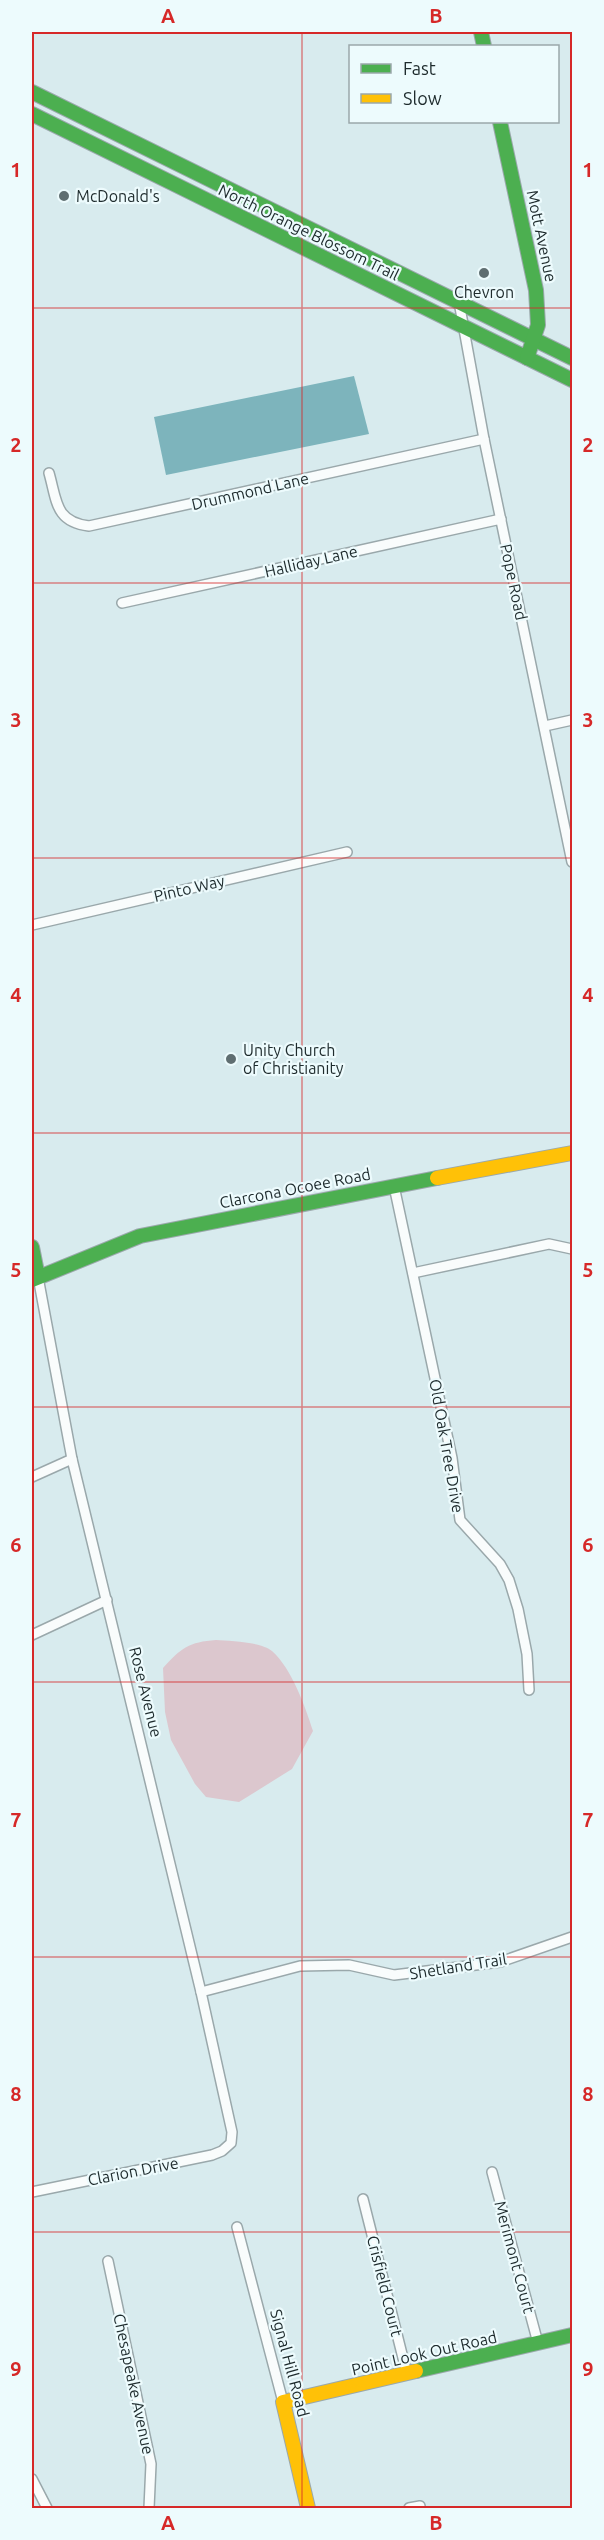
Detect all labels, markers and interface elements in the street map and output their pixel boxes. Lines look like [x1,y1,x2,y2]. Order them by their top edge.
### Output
text: A [161,4,175,27]
text: B [429,4,443,27]
legend [349,45,559,123]
text: Fast [403,58,436,78]
text: Slow [403,88,442,108]
text: 1 [10,158,22,181]
text: 1 [582,158,594,181]
street label: North Orange Blossom Trail [216,180,402,284]
place label: McDonald's [76,187,160,205]
street label: Mott Avenue [523,188,561,284]
marker: McDonald's [57,189,71,203]
marker: Chevron [477,266,491,280]
place label: Chevron [454,283,514,301]
text: 2 [10,433,22,456]
text: 2 [582,433,594,456]
street label: Drummond Lane [190,469,310,513]
street label: Halliday Lane [263,542,359,580]
street label: Pope Road [497,542,531,622]
text: 3 [10,708,22,731]
text: 3 [582,708,594,731]
street label: Pinto Way [152,871,227,905]
text: 4 [10,983,22,1006]
text: 4 [582,983,594,1006]
place label: Unity Church of Christianity [243,1041,344,1077]
marker: Unity Church of Christianity [224,1052,238,1066]
street label: Clarcona Ocoee Road [218,1165,372,1211]
text: 5 [10,1258,22,1281]
text: 5 [582,1258,594,1281]
street label: Old Oak Tree Drive [426,1378,468,1514]
text: 6 [10,1533,22,1556]
text: 6 [582,1533,594,1556]
street label: Rose Avenue [126,1645,166,1739]
text: 7 [10,1808,22,1831]
text: 7 [582,1808,594,1831]
street label: Shetland Trail [408,1949,508,1983]
text: 8 [10,2082,22,2105]
text: 8 [582,2082,594,2105]
street label: Clarion Drive [86,2153,180,2189]
street label: Merimont Court [491,2199,539,2316]
street label: Crisfield Court [364,2234,406,2339]
street label: Signal Hill Road [267,2307,313,2419]
street label: Chesapeake Avenue [110,2312,158,2456]
street label: Point Look Out Road [350,2328,498,2378]
text: 9 [10,2357,22,2380]
text: 9 [582,2357,594,2380]
text: A [161,2511,175,2534]
text: B [429,2511,443,2534]

